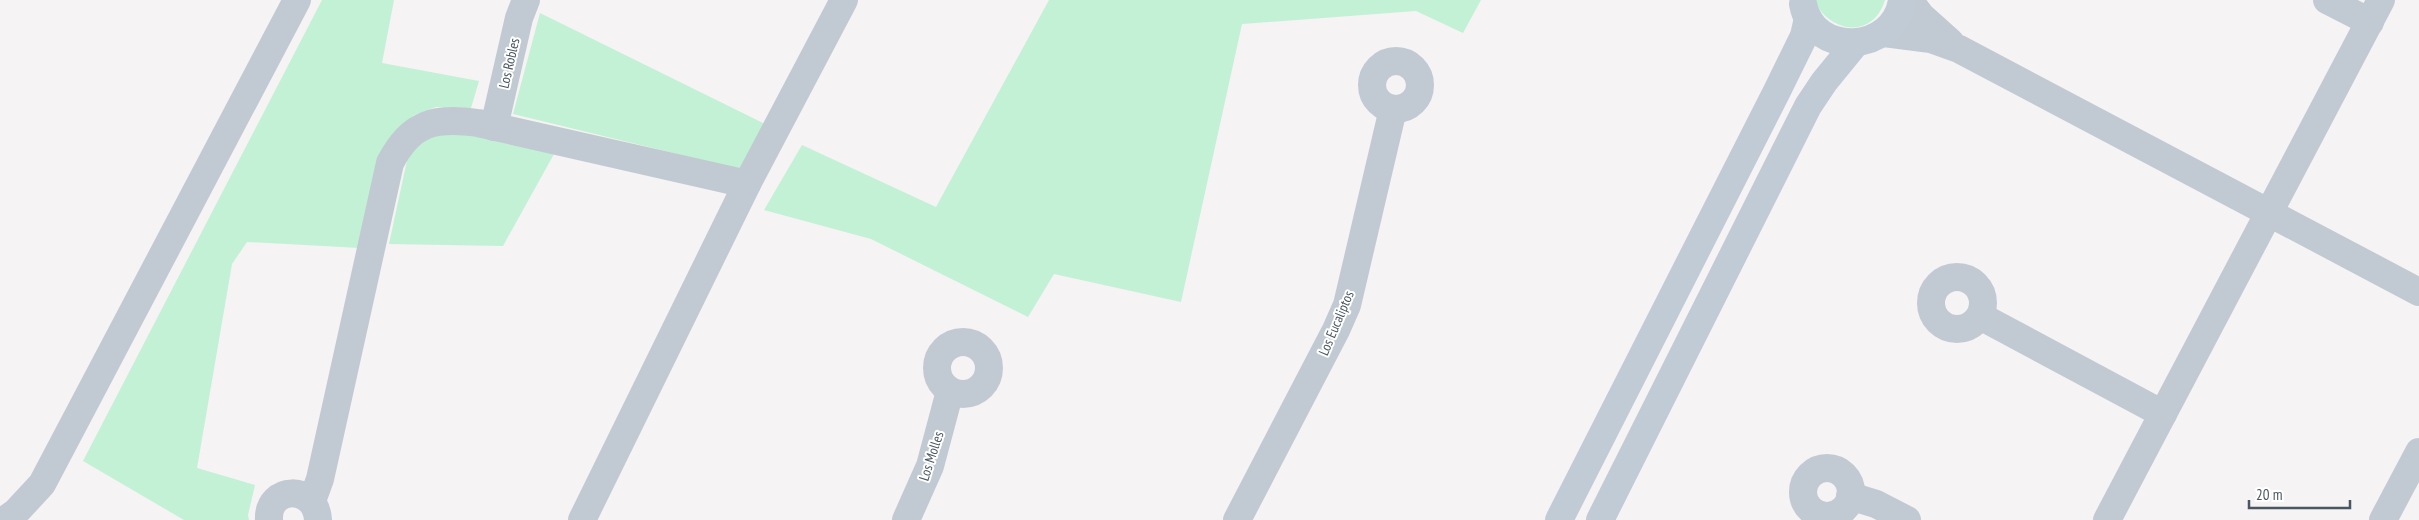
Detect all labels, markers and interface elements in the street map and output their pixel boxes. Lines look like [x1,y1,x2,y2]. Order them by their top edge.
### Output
street label: Los Robles [494,36,524,90]
street label: Los Eucaliptos [1314,288,1358,358]
street label: Los Molles [915,429,948,483]
scale bar [2249,478,2350,510]
text: 20 m [2256,485,2282,504]

